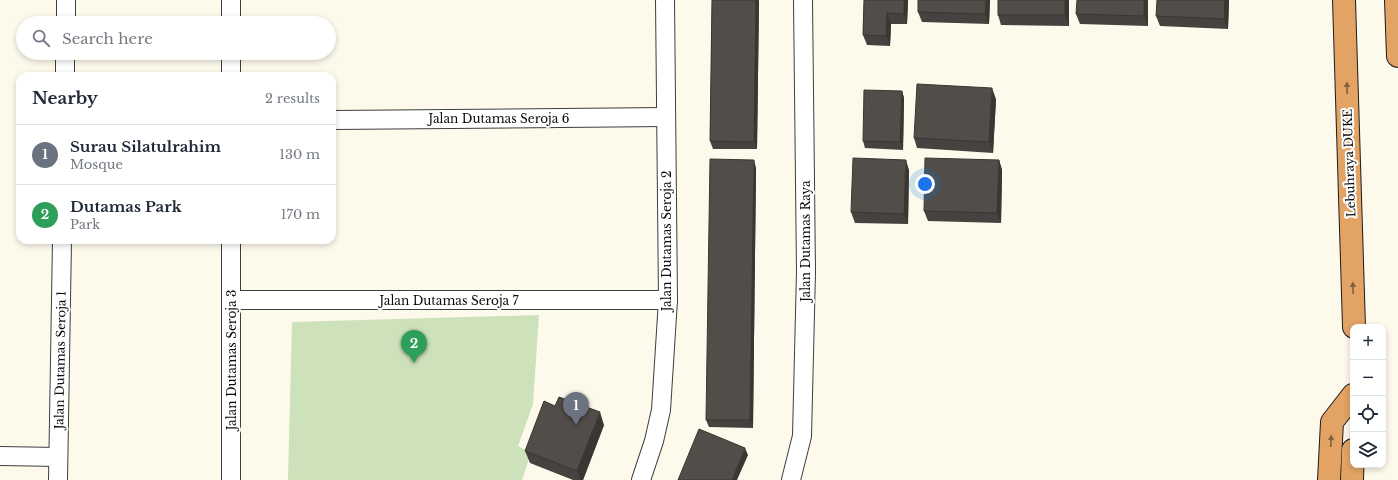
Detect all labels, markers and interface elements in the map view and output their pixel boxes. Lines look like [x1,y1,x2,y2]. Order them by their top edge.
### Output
search box [16,16,336,60]
icon: search [30,27,52,49]
text: Search here [62,29,153,48]
one-way arrow [1344,81,1350,94]
text: Nearby [32,88,98,109]
text: 2 results [265,90,320,107]
street label: Lebuhraya DUKE [1340,108,1358,217]
street label: Jalan Dutamas Seroja 6 [427,111,570,126]
text: Surau Silatulrahim [70,137,221,156]
text: 1 [42,146,48,163]
text: 130 m [279,146,320,163]
text: Mosque [70,156,123,173]
street label: Jalan Dutamas Seroja 2 [659,171,674,313]
your location [915,174,935,194]
street label: Jalan Dutamas Raya [798,180,813,304]
text: Dutamas Park [70,197,182,216]
text: 2 [41,206,49,223]
text: 170 m [281,206,320,223]
text: Park [70,216,100,233]
one-way arrow [1349,282,1356,294]
street label: Jalan Dutamas Seroja 3 [224,290,239,432]
street label: Jalan Dutamas Seroja 1 [51,291,69,431]
street label: Jalan Dutamas Seroja 7 [377,293,520,308]
map controls [1350,324,1386,468]
button: + [1350,324,1386,360]
pin: 2 [401,330,427,363]
button: − [1350,360,1386,396]
pin: 1 [563,392,589,425]
button: locate [1350,396,1386,432]
button: layers [1350,432,1386,468]
one-way arrow [1328,435,1335,447]

